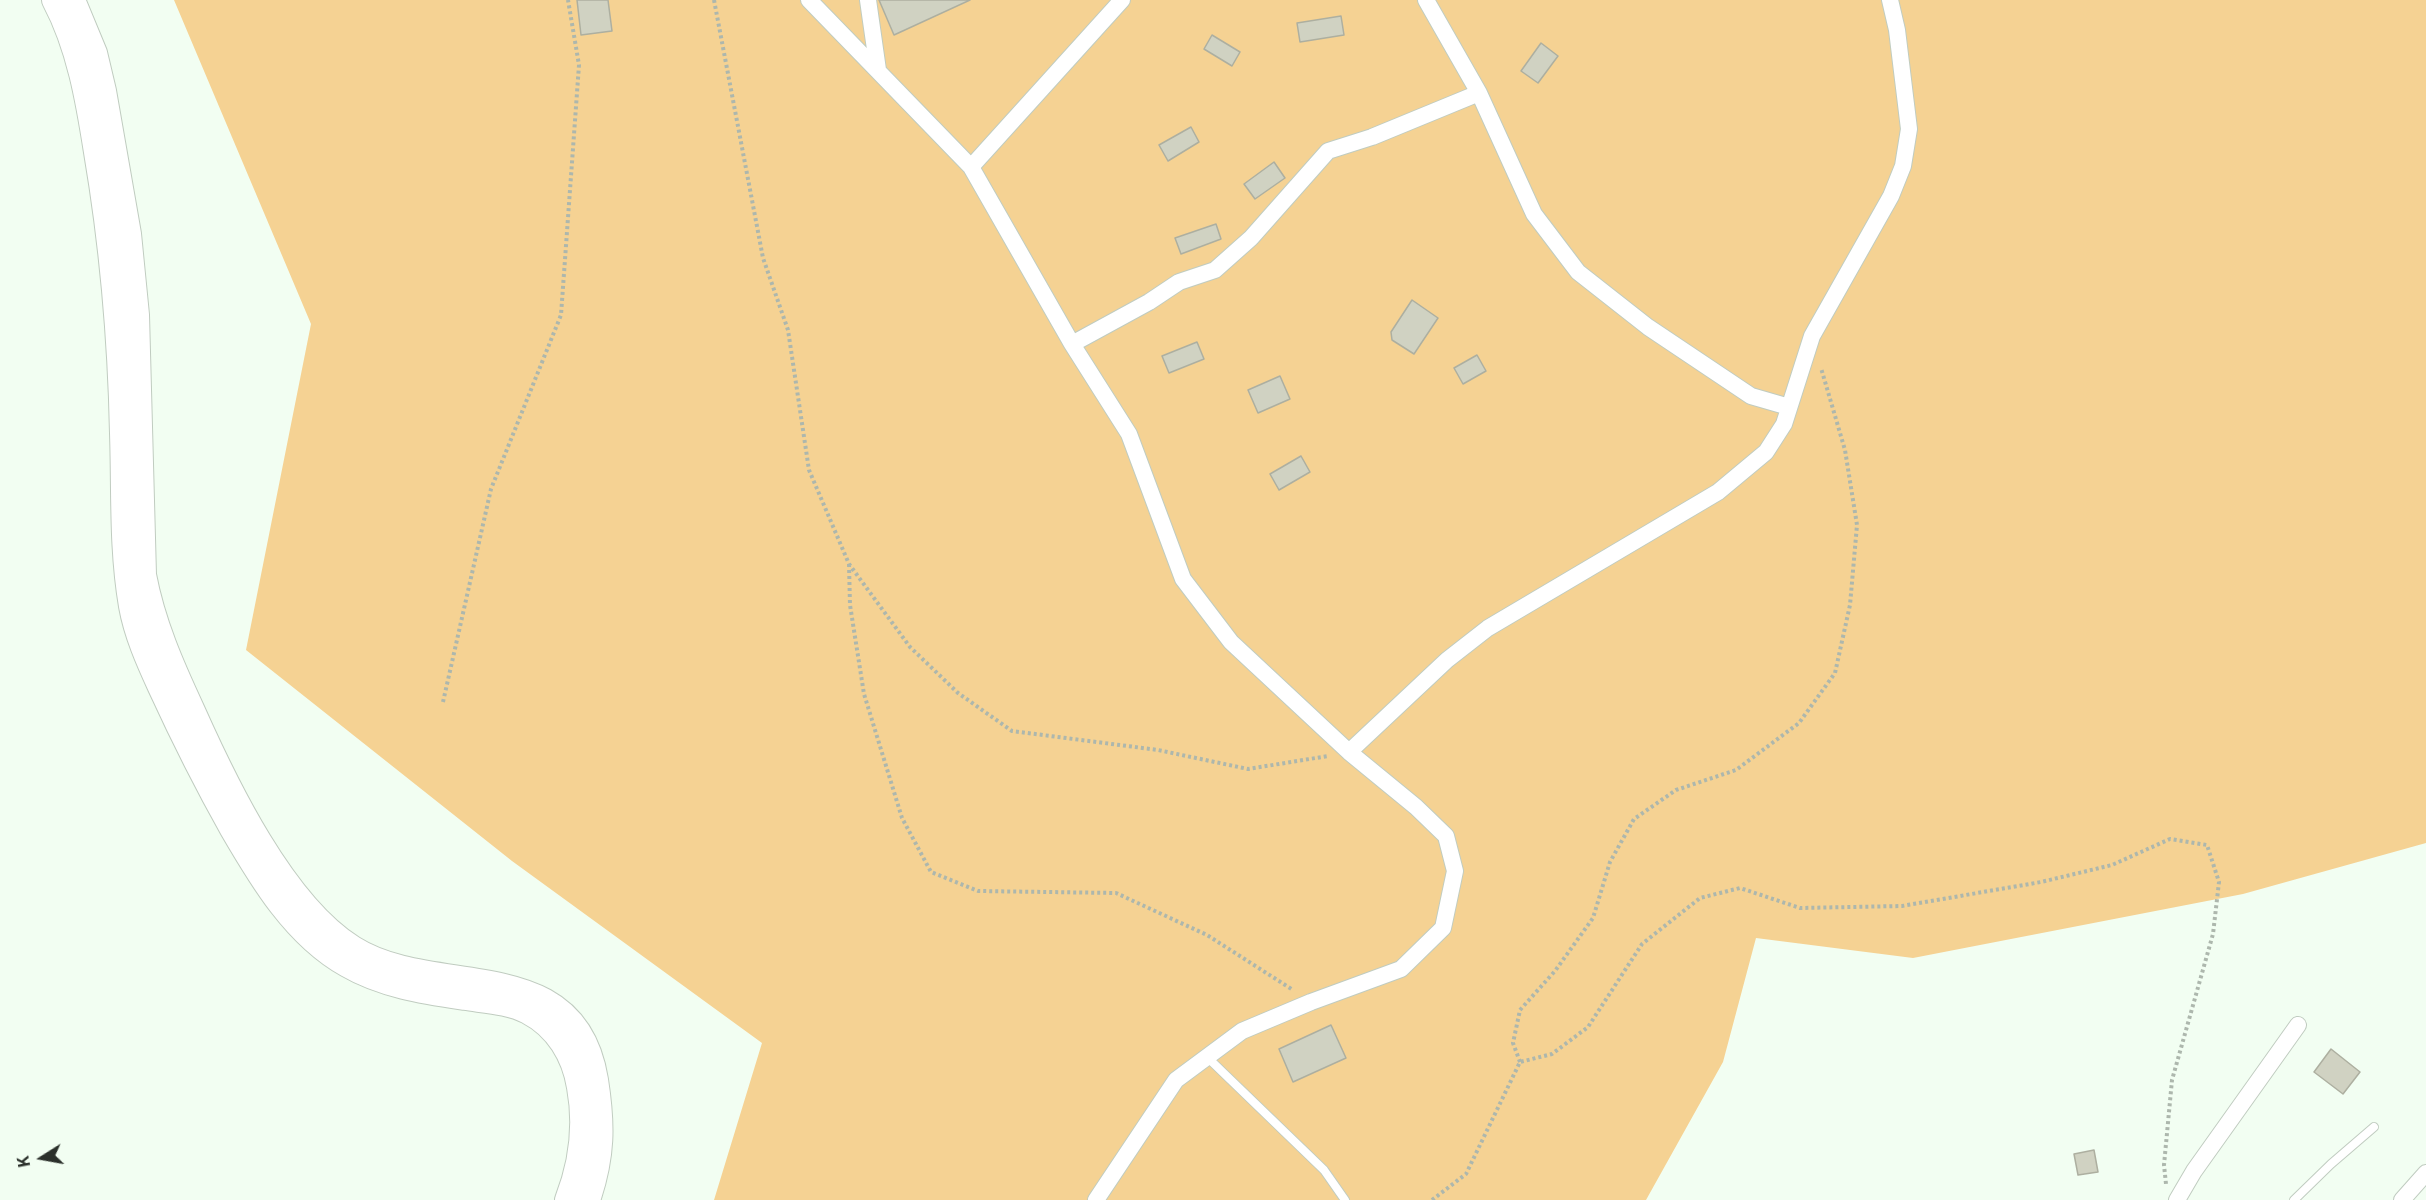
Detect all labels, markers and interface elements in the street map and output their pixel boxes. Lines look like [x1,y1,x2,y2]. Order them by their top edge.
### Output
north arrow [12,1128,72,1188]
text: K [13,1154,34,1169]

